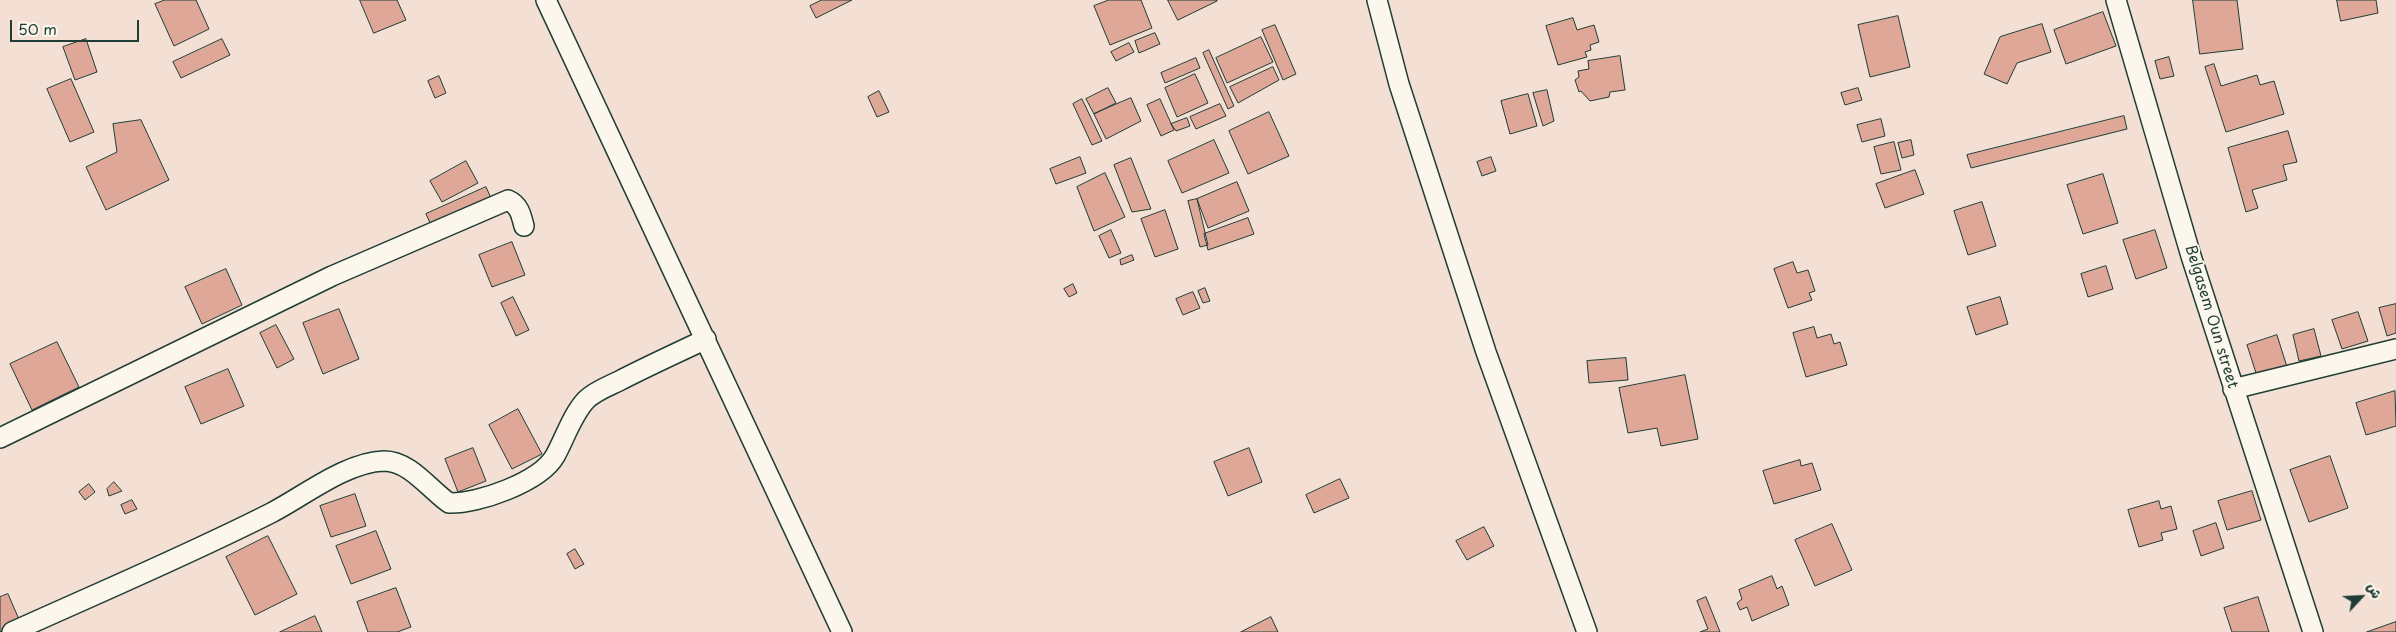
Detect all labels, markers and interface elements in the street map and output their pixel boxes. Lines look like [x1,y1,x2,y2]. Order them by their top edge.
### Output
scale bar [12,10,141,42]
text: 50 m [18,17,57,40]
street label: Belgasem Oun street [2181,243,2241,391]
north arrow [2336,572,2386,622]
text: ش [2362,579,2388,602]

